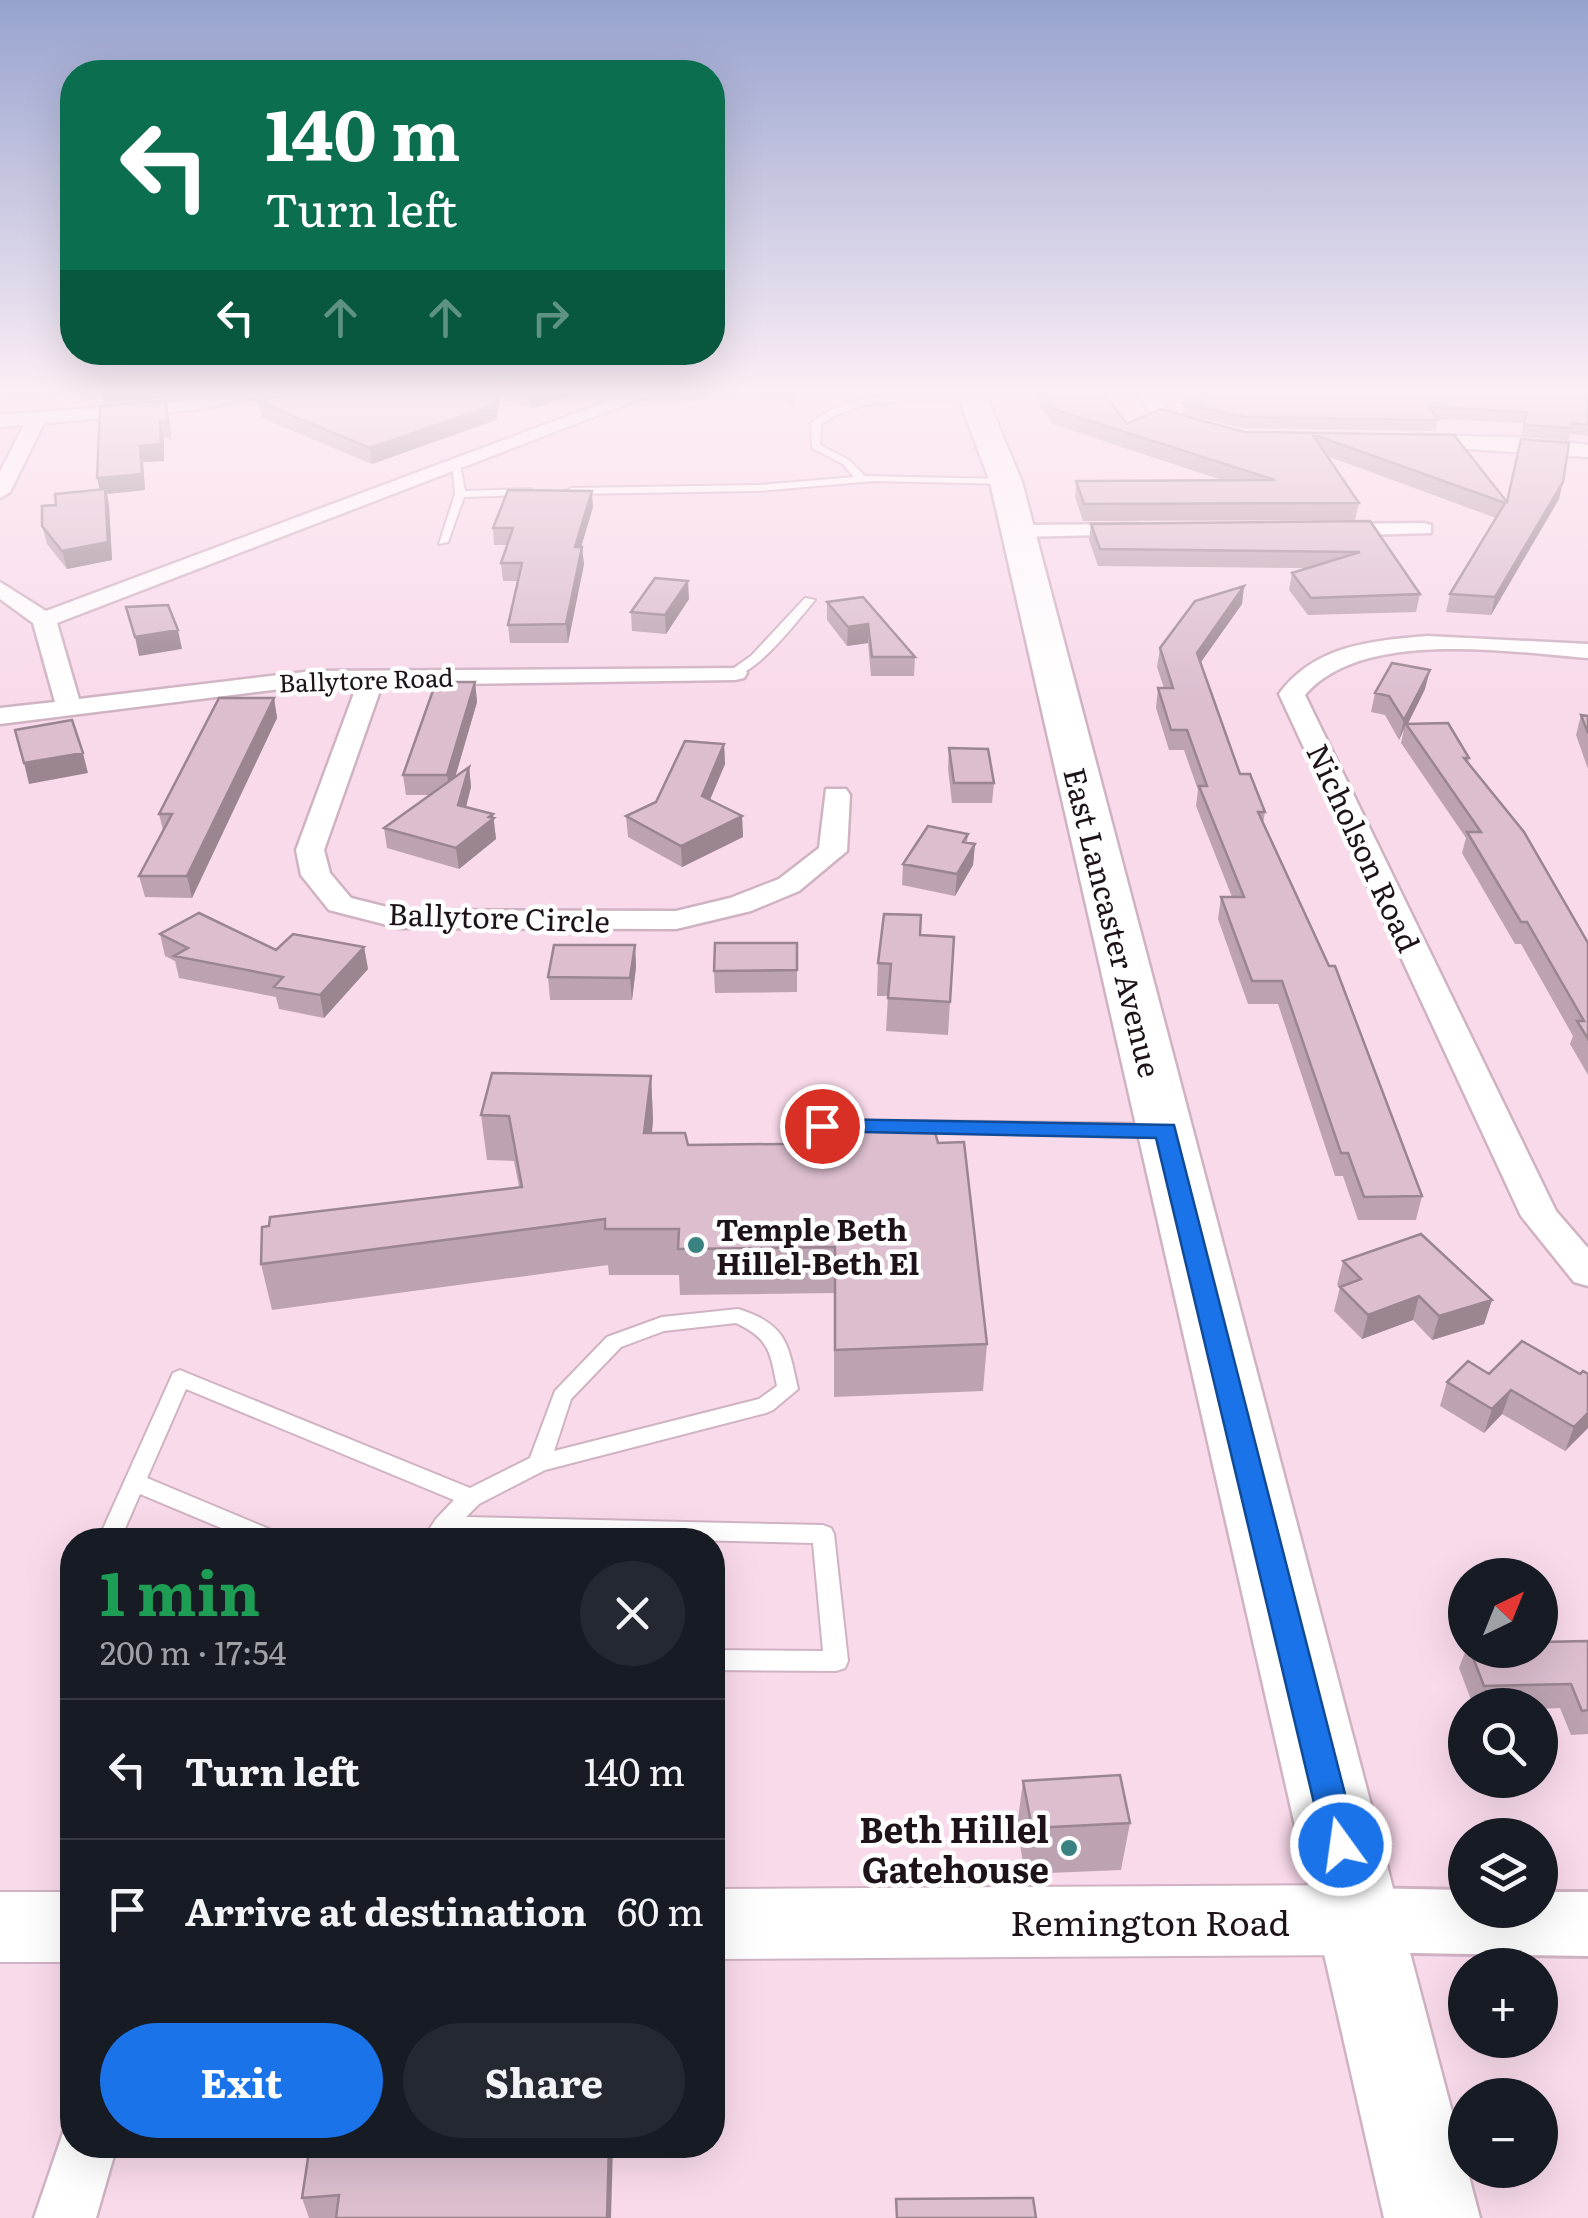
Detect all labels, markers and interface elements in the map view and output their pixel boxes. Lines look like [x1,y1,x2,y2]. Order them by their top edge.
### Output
text: 140 m [265,79,460,183]
icon: left [100,100,230,230]
text: Turn left [265,174,457,241]
icon: left [208,290,263,345]
icon: ahead [313,290,368,345]
icon: ahead [418,290,473,345]
icon: right [523,290,578,345]
street label: Ballytore Road [278,657,454,701]
street label: Nicholson Road [1297,736,1433,958]
street label: East Lancaster Avenue [1054,762,1174,1082]
street label: Ballytore Circle [387,890,611,942]
pin [780,1084,865,1169]
icon: arrive [795,1099,850,1154]
place label: Temple Beth Hillel-Beth El [716,1206,920,1284]
marker: Temple Beth Hillel-Beth El [685,1234,707,1256]
text: 1 min [100,1545,260,1634]
north arrow [1448,1558,1558,1668]
map controls [1448,1558,1558,2188]
button: close [580,1561,685,1666]
text: 200 m · 17:54 [100,1627,286,1675]
button: search [1448,1688,1558,1798]
text: Turn left [185,1741,360,1798]
text: 140 m [584,1741,685,1798]
icon: left [100,1742,155,1797]
position arrow [1289,1793,1393,1897]
place label: Beth Hillel Gatehouse [859,1802,1049,1894]
button: layers [1448,1818,1558,1928]
marker: Beth Hillel Gatehouse [1058,1837,1080,1859]
text: Arrive at destination [185,1881,587,1938]
text: 60 m [617,1881,704,1938]
icon: arrive [100,1882,155,1937]
street label: Remington Road [1010,1895,1290,1947]
button: + [1448,1948,1558,2058]
button: Exit [100,2023,383,2138]
button: Share [403,2023,685,2138]
button: − [1448,2078,1558,2188]

